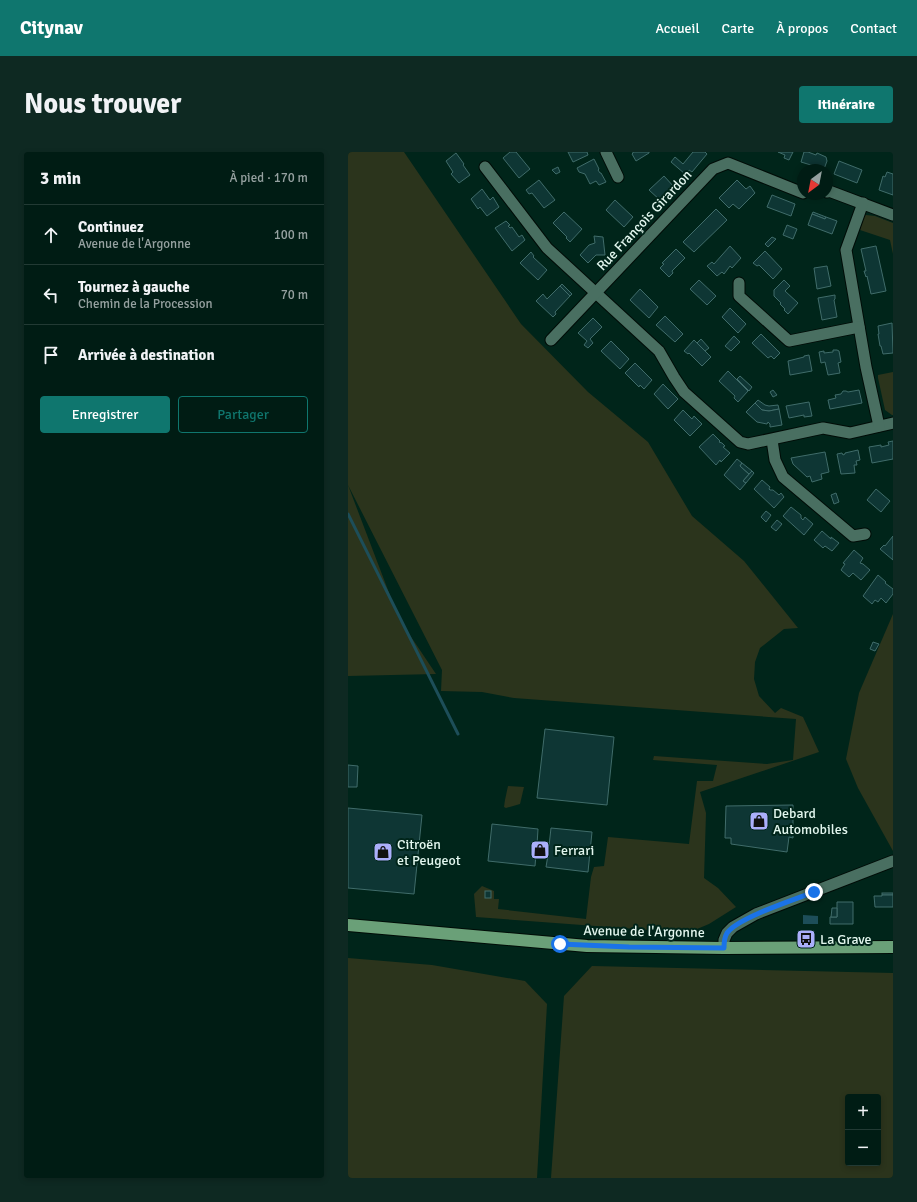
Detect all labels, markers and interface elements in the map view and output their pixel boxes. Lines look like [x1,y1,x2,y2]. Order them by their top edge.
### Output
text: Citynav [20,16,83,40]
text: Accueil [655,20,700,37]
text: Carte [722,20,754,37]
text: À propos [776,20,828,37]
text: Contact [850,20,897,37]
button: Itinéraire [799,86,893,123]
text: Nous trouver [24,87,181,121]
north arrow [797,164,833,200]
street label: Rue François Girardon [593,166,695,274]
text: 3 min [40,168,81,189]
text: À pied · 170 m [229,170,308,186]
text: Continuez [78,218,144,236]
icon: ahead [40,224,62,246]
text: 100 m [274,227,308,243]
text: Avenue de l'Argonne [78,236,191,252]
text: Tournez à gauche [78,278,190,296]
icon: left [40,284,62,306]
text: 70 m [281,287,308,303]
text: Chemin de la Procession [78,296,213,312]
icon: arrive [40,344,62,366]
text: Arrivée à destination [78,346,215,364]
button: Enregistrer [40,396,170,433]
button: Partager [178,396,308,433]
place label: Debard Automobiles [773,805,848,838]
shop icon: Debard Automobiles [748,810,770,832]
place label: Citroën et Peugeot [397,836,461,869]
shop icon: Ferrari [529,839,551,861]
shop icon: Citroën et Peugeot [372,841,394,863]
place label: Ferrari [554,842,594,859]
route end [805,883,823,901]
street label: Avenue de l'Argonne [583,922,705,941]
bus stop icon: La Grave [795,928,817,950]
place label: La Grave [820,931,871,948]
route start [551,935,569,953]
map controls [845,1094,881,1166]
button: + [845,1094,881,1130]
button: − [845,1130,881,1166]

